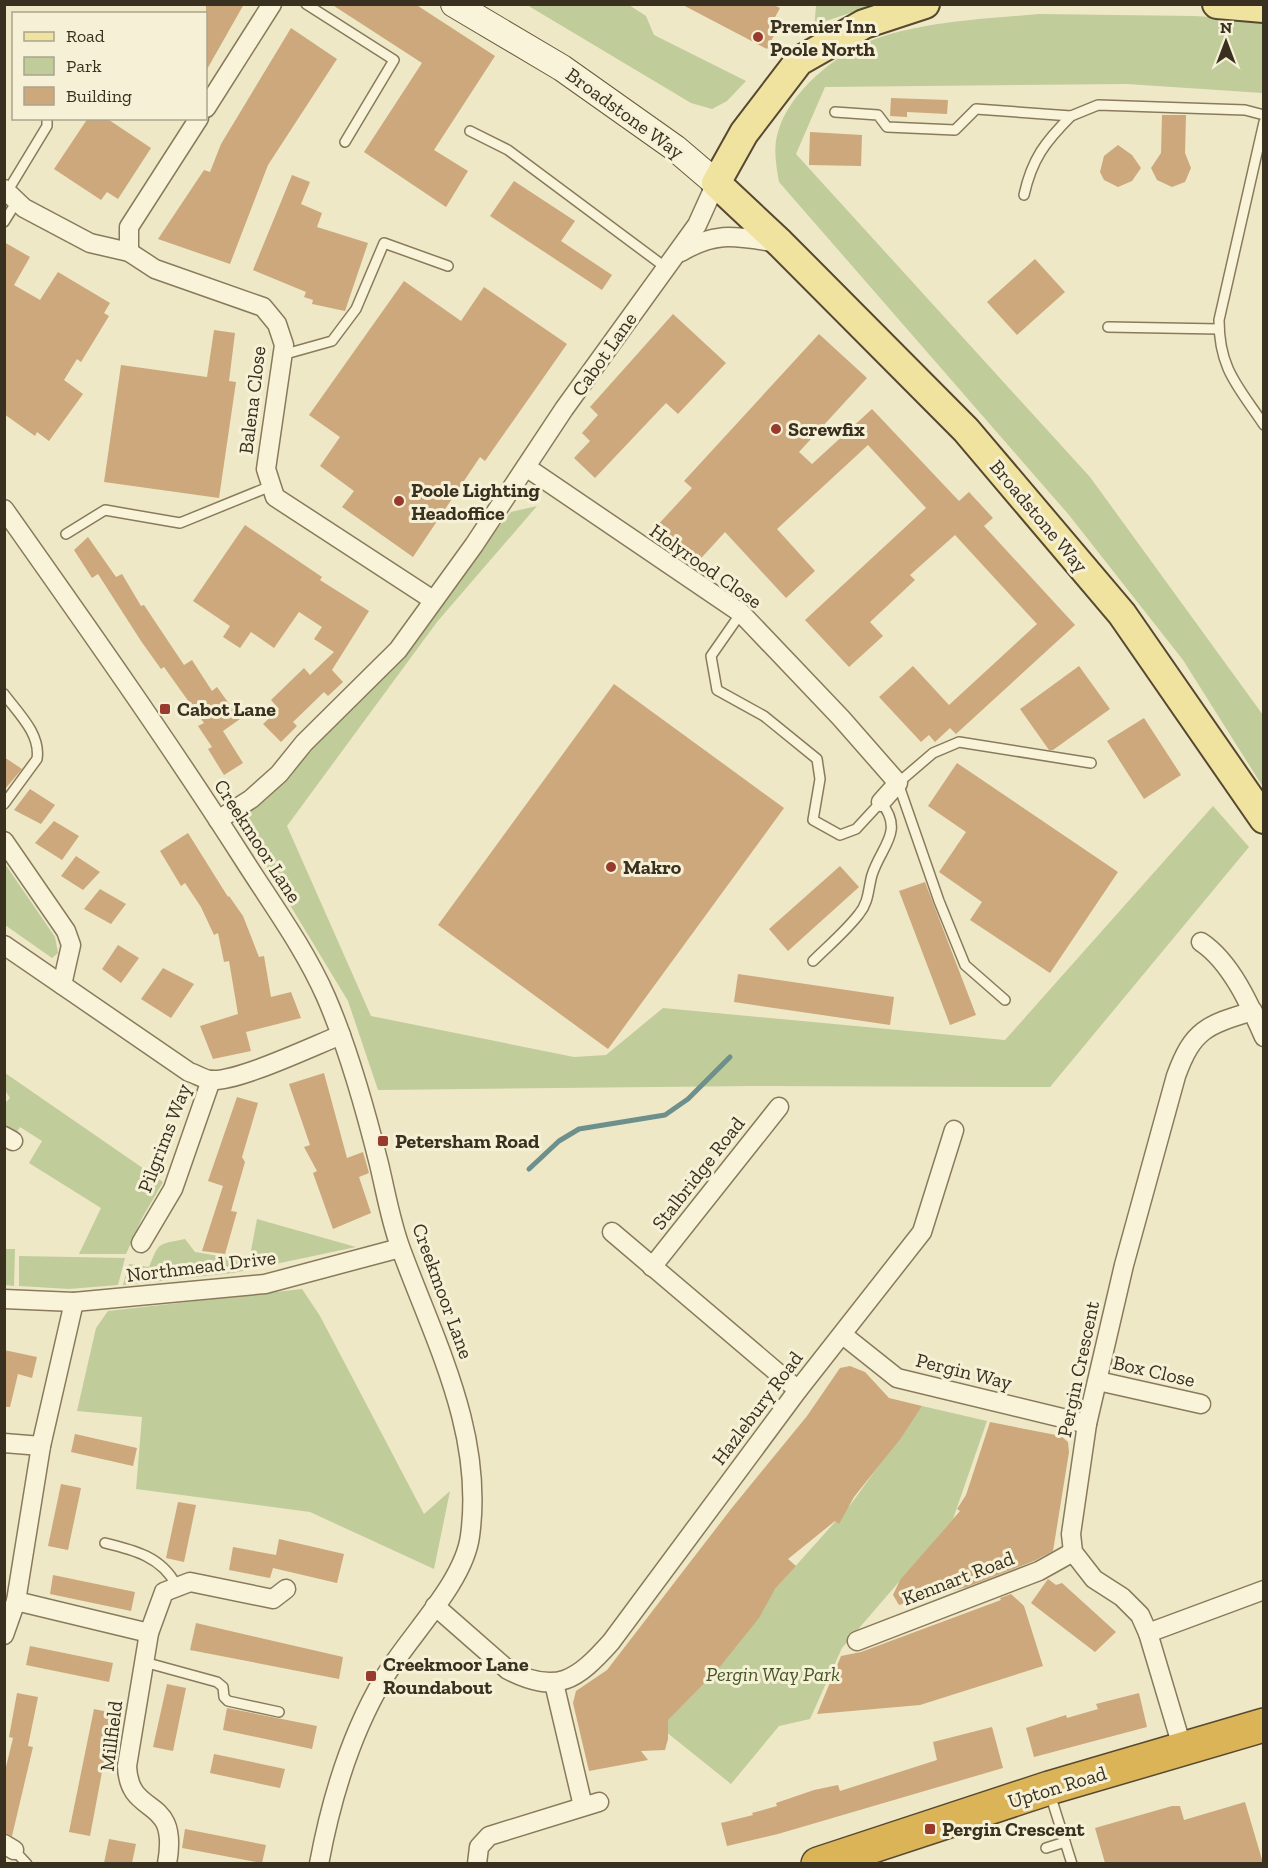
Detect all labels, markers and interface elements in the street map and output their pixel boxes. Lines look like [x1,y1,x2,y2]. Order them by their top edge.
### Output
legend [12,12,207,120]
north arrow [1196,12,1256,72]
place label: Premier Inn Poole North [770,14,877,61]
text: N [1220,18,1232,37]
text: Road [66,25,105,47]
marker: Premier Inn Poole North [751,30,765,44]
text: Park [66,55,102,77]
street label: Broadstone Way [561,62,689,164]
text: Building [66,85,132,107]
street label: Cabot Lane [566,307,642,401]
street label: Balena Close [233,345,271,455]
place label: Screwfix [788,417,865,441]
marker: Screwfix [769,422,783,436]
street label: Broadstone Way [985,455,1094,578]
place label: Poole Lighting Headoffice [411,478,541,525]
marker: Poole Lighting Headoffice [392,494,406,508]
street label: Holyrood Close [645,519,767,613]
place label: Cabot Lane [177,697,276,721]
marker: Cabot Lane [158,702,172,716]
street label: Creekmoor Lane [209,775,307,907]
place label: Makro [623,855,682,879]
marker: Makro [604,860,618,874]
street label: Pilgrims Way [132,1080,196,1196]
street label: Stalbridge Road [646,1112,750,1234]
place label: Petersham Road [395,1129,540,1153]
marker: Petersham Road [376,1134,390,1148]
street label: Creekmoor Lane [407,1220,479,1362]
street label: Northmead Drive [125,1245,277,1287]
street label: Pergin Crescent [1052,1298,1104,1439]
street label: Hazlebury Road [706,1346,808,1470]
street label: Pergin Way [914,1348,1015,1395]
street label: Box Close [1111,1350,1197,1392]
street label: Kennart Road [899,1546,1017,1610]
place label: Creekmoor Lane Roundabout [383,1652,529,1699]
park label: Pergin Way Park [706,1662,840,1686]
marker: Creekmoor Lane Roundabout [364,1669,378,1683]
street label: Millfield [95,1699,127,1773]
street label: Upton Road [1005,1761,1109,1813]
place label: Pergin Crescent [942,1817,1085,1841]
marker: Pergin Crescent [923,1822,937,1836]

